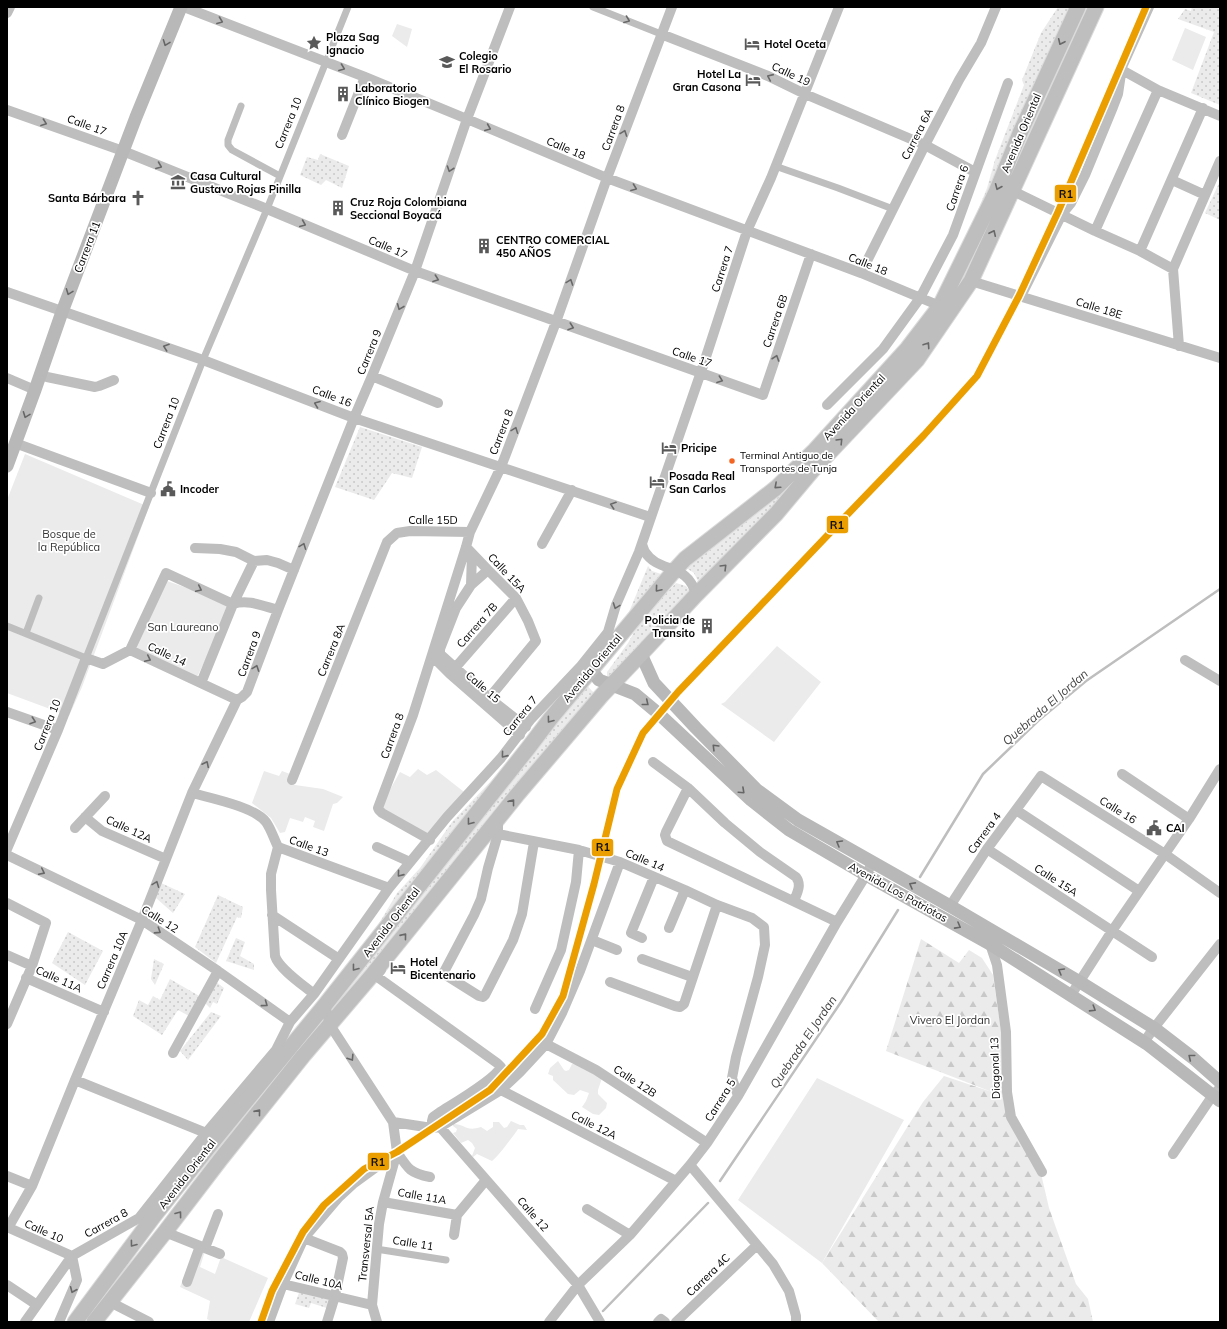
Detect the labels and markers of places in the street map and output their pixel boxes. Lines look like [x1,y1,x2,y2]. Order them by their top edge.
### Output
place label: Plaza Sag Ignacio [326,30,379,57]
place icon: Plaza Sag Ignacio [305,34,323,52]
hotel icon: Hotel Oceta [743,35,761,53]
place label: Hotel Oceta [764,37,826,51]
place label: Colegio El Rosario [459,49,512,76]
school or university icon: Colegio El Rosario [438,53,456,71]
place label: Hotel La Gran Casona [672,67,741,94]
hotel icon: Hotel La Gran Casona [744,71,762,89]
place label: Laboratorio Clínico Biogen [355,81,429,108]
building icon: Laboratorio Clínico Biogen [334,85,352,103]
place label: Casa Cultural Gustavo Rojas Pinilla [190,169,301,196]
museum icon: Casa Cultural Gustavo Rojas Pinilla [169,173,187,191]
church icon: Santa Bárbara [129,189,147,207]
place label: Santa Bárbara [48,191,126,205]
place label: Cruz Roja Colombiana Seccional Boyacá [350,195,467,222]
building icon: Cruz Roja Colombiana Seccional Boyacá [329,199,347,217]
place label: CENTRO COMERCIAL 450 AÑOS [496,233,609,260]
building icon: CENTRO COMERCIAL 450 AÑOS [475,237,493,255]
hotel icon: Pricipe [660,439,678,457]
place label: Pricipe [681,441,717,455]
place label: Terminal Antiguo de Transportes de Tunja [740,449,837,475]
marker: Terminal Antiguo de Transportes de Tunja [727,456,737,466]
place label: Posada Real San Carlos [669,469,735,496]
hotel icon: Posada Real San Carlos [648,473,666,491]
public building icon: Incoder [159,480,177,498]
place label: Incoder [180,482,220,496]
place label: Policia de Transito [645,613,695,640]
building icon: Policia de Transito [698,617,716,635]
public building icon: CAI [1145,819,1163,837]
place label: CAI [1166,821,1185,835]
place label: Hotel Bicentenario [410,955,476,982]
hotel icon: Hotel Bicentenario [389,959,407,977]

